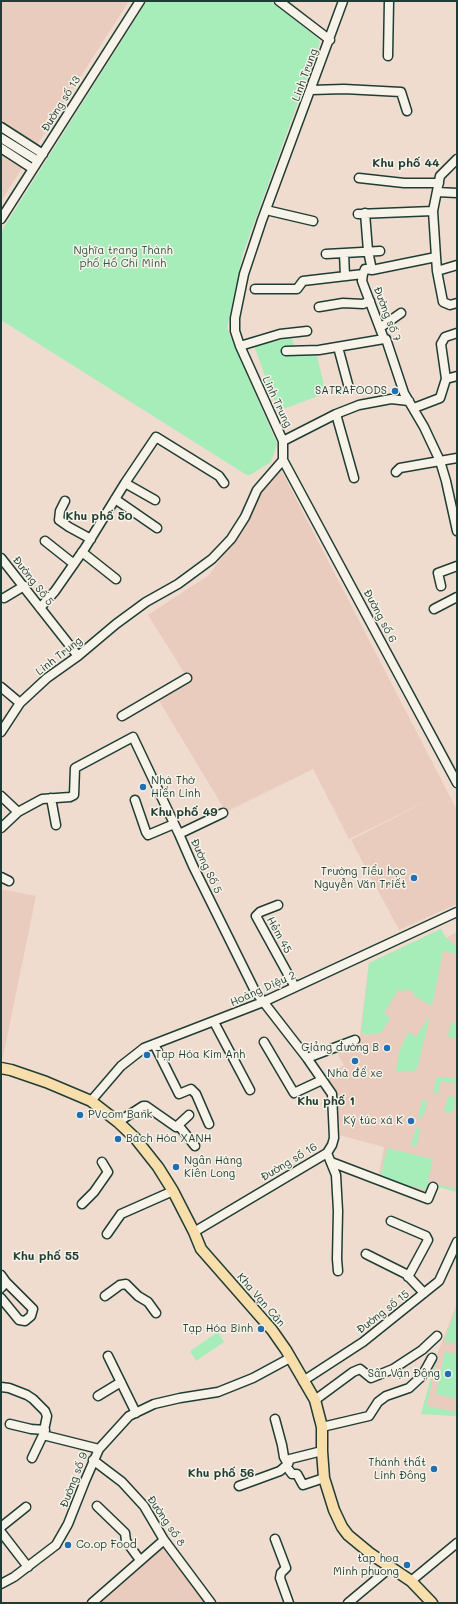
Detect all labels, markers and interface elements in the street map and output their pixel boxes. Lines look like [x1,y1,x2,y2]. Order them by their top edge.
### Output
street label: Linh Trung [289,47,321,103]
street label: Đường số 13 [39,74,83,134]
district label: Khu phố 44 [372,156,440,170]
park label: Nghĩa trang Thành phố Hồ Chí Minh [73,244,173,270]
street label: Đường số 7 [370,285,404,343]
street label: Linh Trung [259,374,295,430]
place label: SATRAFOODS [315,384,387,398]
marker: SATRAFOODS [390,386,400,396]
district label: Khu phố 50 [66,509,132,523]
street label: Đường Số 5 [10,554,56,608]
street label: Đường số 6 [360,587,400,645]
street label: Linh Trung [33,634,85,678]
place label: Nhà Thờ Hiển Linh [151,774,200,800]
marker: Nhà Thờ Hiển Linh [138,782,148,792]
district label: Khu phố 49 [150,805,218,819]
street label: Đường Số 5 [188,836,224,896]
place label: Trường Tiểu học Nguyễn Văn Triết [314,865,406,891]
marker: Trường Tiểu học Nguyễn Văn Triết [409,873,419,883]
street label: Hẻm 45 [264,914,294,956]
street label: Hoàng Diệu 2 [228,969,298,1009]
place label: Giảng đường B [301,1041,379,1055]
marker: Giảng đường B [382,1043,392,1053]
place label: Tạp Hóa Kim Anh [155,1048,245,1062]
marker: Tạp Hóa Kim Anh [142,1050,152,1060]
marker: Nhà để xe [350,1056,360,1066]
place label: Nhà để xe [327,1067,383,1081]
district label: Khu phố 1 [297,1094,355,1108]
place label: PVcom Bank [88,1108,152,1122]
marker: PVcom Bank [75,1110,85,1120]
place label: Ký túc xá K [344,1114,403,1128]
marker: Ký túc xá K [406,1116,416,1126]
place label: Bách Hóa XANH [126,1132,211,1146]
marker: Bách Hóa XANH [113,1134,123,1144]
street label: Đường số 16 [258,1140,320,1184]
place label: Ngân Hàng Kiên Long [184,1154,242,1180]
marker: Ngân Hàng Kiên Long [171,1162,181,1172]
district label: Khu phố 55 [13,1249,79,1263]
street label: Kha Vạn Cân [234,1270,288,1330]
street label: Đường số 15 [354,1287,412,1337]
place label: Tạp Hóa Bình [182,1322,253,1336]
marker: Tạp Hóa Bình [256,1324,266,1334]
place label: Sân Vận Động [368,1367,440,1381]
marker: Sân Vận Động [443,1369,453,1379]
street label: Đường số 9 [57,1450,91,1510]
place label: Thánh thất Linh Đông [368,1456,426,1482]
marker: Thánh thất Linh Đông [429,1464,439,1474]
district label: Khu phố 56 [188,1466,254,1480]
street label: Đường số 8 [144,1493,188,1549]
place label: Co.op Food [76,1538,137,1552]
marker: Co.op Food [63,1540,73,1550]
place label: tap hoa Minh phuong [333,1552,399,1578]
marker: tap hoa Minh phuong [402,1560,412,1570]

